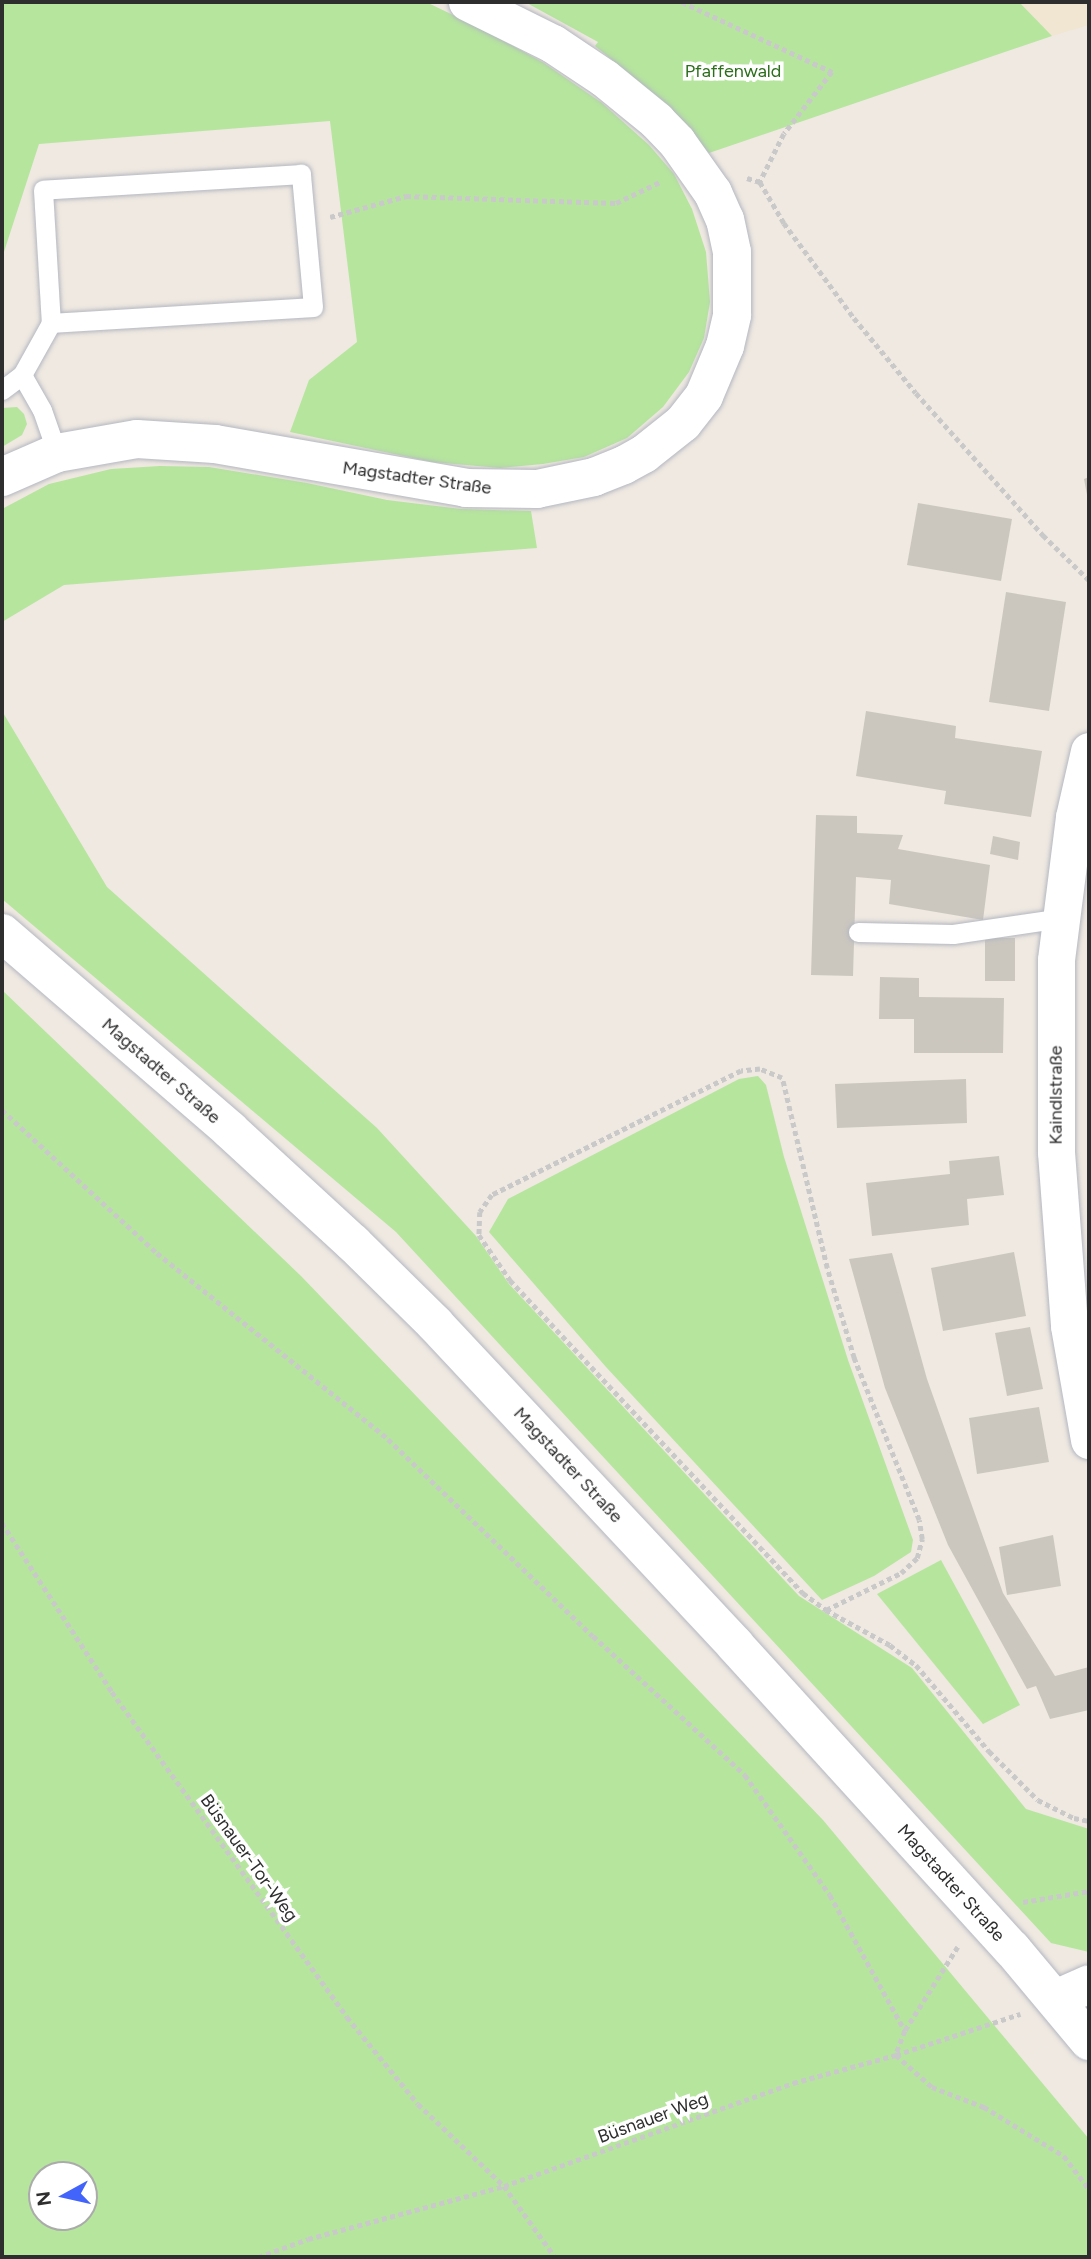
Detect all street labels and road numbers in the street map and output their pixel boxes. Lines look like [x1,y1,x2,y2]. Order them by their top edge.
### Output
street label: Magstadter Straße [341,457,493,499]
street label: Magstadter Straße [97,1014,225,1128]
street label: Kaindlstraße [1045,1045,1067,1145]
street label: Magstadter Straße [509,1403,627,1527]
street label: Büsnauer-Tor-Weg [196,1790,302,1926]
street label: Magstadter Straße [893,1820,1009,1946]
street label: Büsnauer Weg [595,2088,711,2148]

